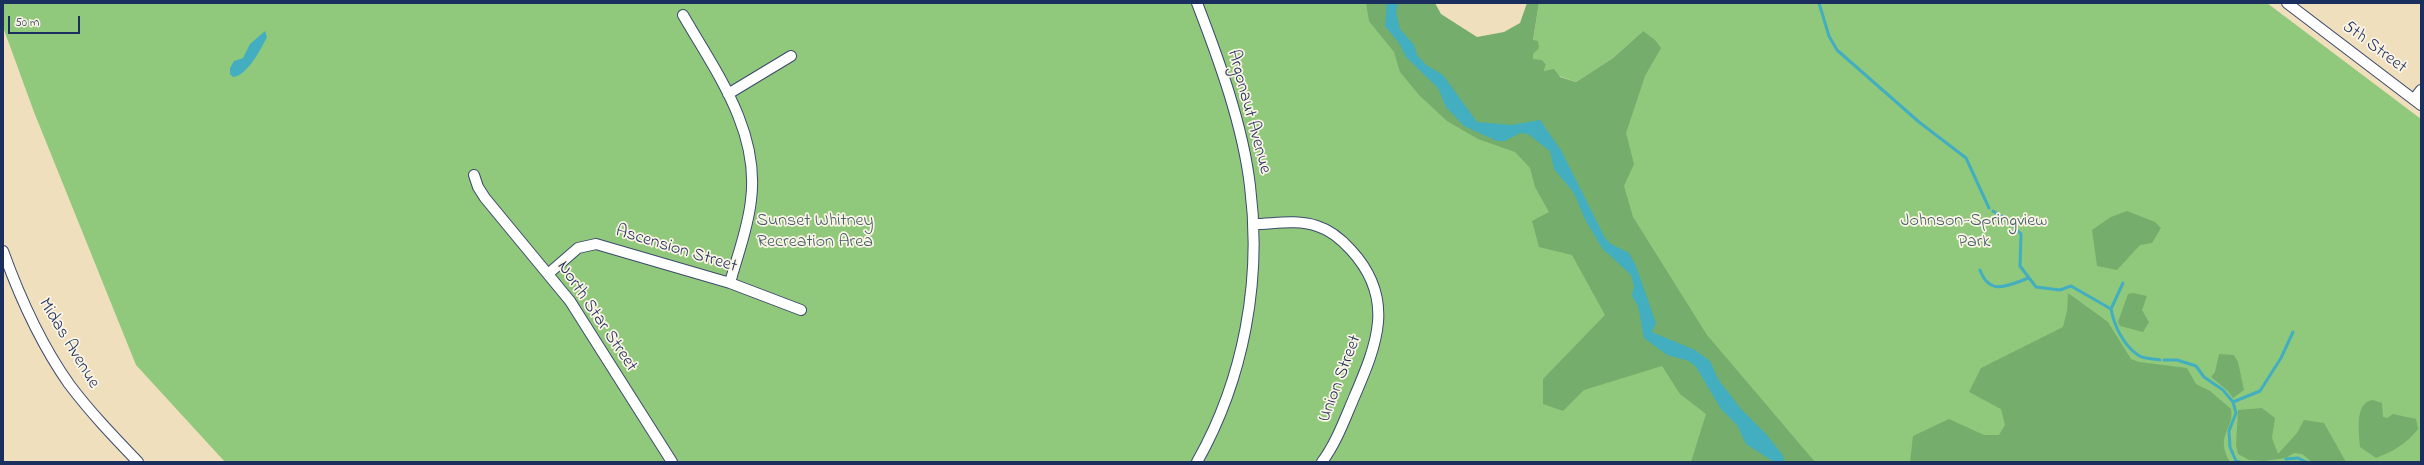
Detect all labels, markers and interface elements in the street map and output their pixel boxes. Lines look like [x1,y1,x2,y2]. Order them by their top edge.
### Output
scale bar [10,8,82,34]
text: 50 m [15,14,39,32]
street label: 5th Street [2338,17,2410,79]
street label: Argonaut Avenue [1221,48,1275,176]
park label: Sunset Whitney Recreation Area [756,211,874,254]
park label: Johnson-Springview Park [1901,211,2047,254]
street label: Ascension Street [613,221,739,279]
street label: North Star Street [551,258,641,376]
street label: Midas Avenue [33,295,103,393]
street label: Union Street [1315,332,1367,426]

